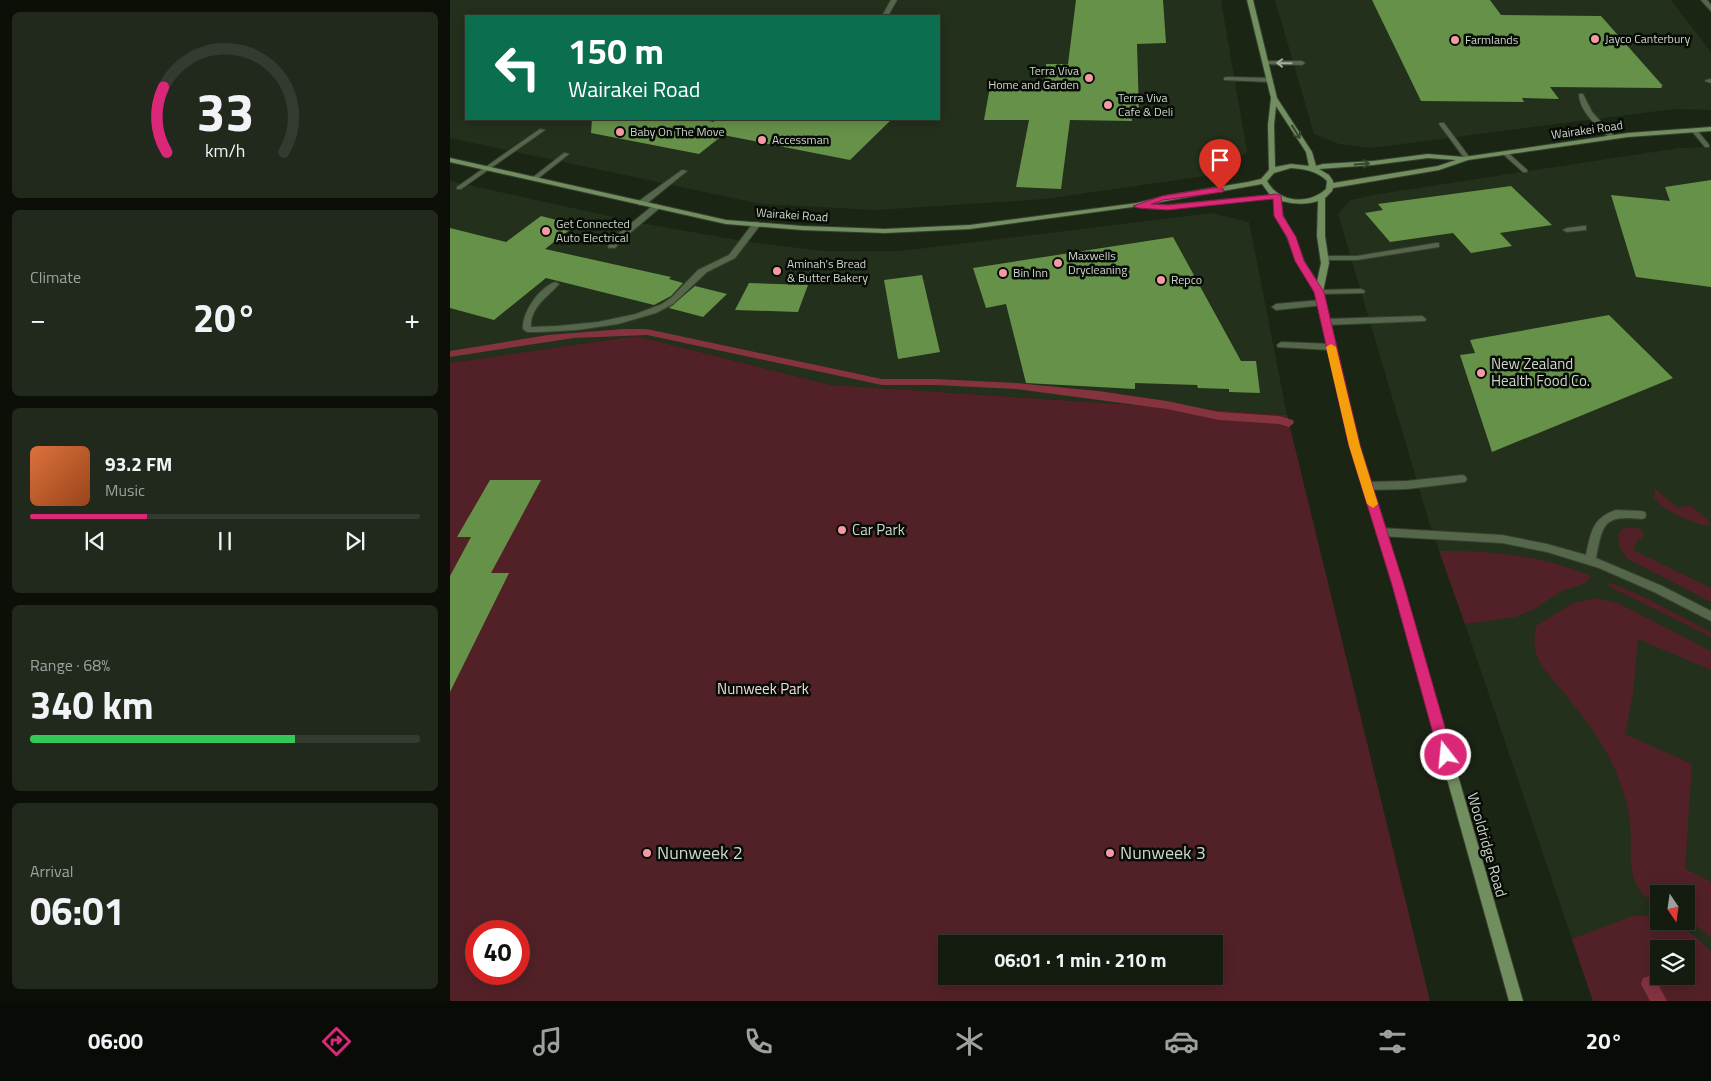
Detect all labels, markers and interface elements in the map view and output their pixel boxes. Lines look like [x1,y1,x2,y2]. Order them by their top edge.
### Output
text: 150 m [568,24,664,78]
place label: Jayco Canterbury [1605,29,1690,48]
place label: Farmlands [1465,30,1519,49]
marker: Jayco Canterbury [1589,33,1601,45]
marker: Farmlands [1449,34,1461,46]
icon: left [485,35,550,100]
one-way arrow [1276,58,1292,68]
place label: Terra Viva Home and Garden [988,61,1079,94]
text: 33 [196,72,254,151]
text: Wairakei Road [568,72,700,106]
marker: Terra Viva Home and Garden [1083,72,1095,84]
place label: Terra Viva Cafe & Deli [1118,88,1173,121]
marker: Terra Viva Cafe & Deli [1102,99,1114,111]
street label: Wairakei Road [1550,115,1624,144]
place label: Baby On The Move [630,122,724,141]
one-way arrow [1292,125,1302,139]
marker: Baby On The Move [614,126,626,138]
place label: Accessman [772,130,829,149]
marker: Accessman [756,134,768,146]
text: km/h [205,137,245,164]
pin [1199,139,1241,190]
icon: arrive [1206,146,1234,174]
one-way arrow [1353,159,1369,168]
street label: Wairakei Road [755,203,829,226]
place label: Get Connected Auto Electrical [556,214,630,247]
marker: Get Connected Auto Electrical [540,225,552,237]
place label: Maxwells Drycleaning [1068,246,1127,279]
place label: Aminah's Bread & Butter Bakery [787,254,868,287]
marker: Maxwells Drycleaning [1052,257,1064,269]
place label: Bin Inn [1013,263,1048,282]
text: Climate [30,265,81,289]
marker: Aminah's Bread & Butter Bakery [771,265,783,277]
marker: Bin Inn [997,267,1009,279]
place label: Repco [1171,270,1202,289]
marker: Repco [1155,274,1167,286]
text: 20° [193,289,257,347]
text: − [30,297,46,340]
text: + [404,297,420,340]
place label: New Zealand Health Food Co. [1491,352,1590,392]
marker: New Zealand Health Food Co. [1475,367,1487,379]
text: 93.2 FM [105,449,172,478]
text: Music [105,478,145,502]
place label: Car Park [852,518,905,541]
marker: Car Park [836,524,848,536]
icon: previous [81,527,109,555]
icon: pause [211,527,239,555]
icon: next [341,527,369,555]
text: Range · 68% [30,653,110,677]
text: 340 km [30,676,154,734]
park label: Nunweek Park [717,677,809,700]
position arrow [1419,728,1471,780]
street label: Wooldridge Road [1462,790,1513,900]
place label: Nunweek 2 [657,839,743,866]
place label: Nunweek 3 [1120,839,1206,866]
marker: Nunweek 2 [641,847,653,859]
marker: Nunweek 3 [1104,847,1116,859]
text: Arrival [30,859,73,883]
text: 06:01 [30,882,125,940]
north arrow [1650,885,1695,930]
map controls [1650,885,1695,985]
speed limit sign: 40 [465,920,530,985]
button: layers [1650,940,1695,985]
text: 06:01 · 1 min · 210 m [994,945,1167,974]
text: 06:00 [88,1024,143,1058]
icon: directions [319,1024,354,1059]
icon: music [530,1024,565,1059]
icon: phone [741,1024,776,1059]
icon: climate [952,1024,987,1059]
icon: car [1164,1024,1199,1059]
icon: filters [1375,1024,1410,1059]
text: 20° [1586,1024,1623,1058]

